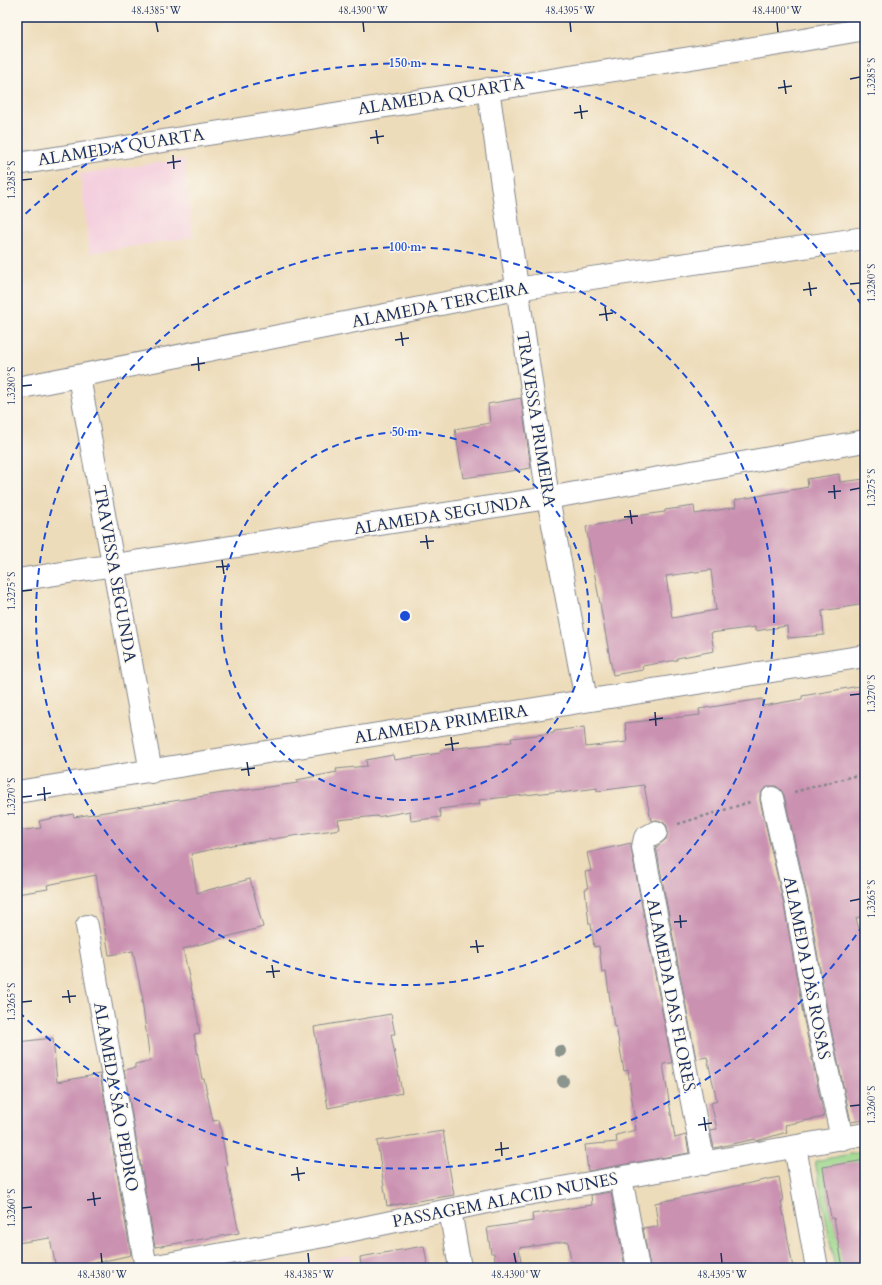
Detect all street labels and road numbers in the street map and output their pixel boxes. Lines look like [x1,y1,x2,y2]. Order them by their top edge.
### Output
street label: ALAMEDA QUARTA [356,71,527,121]
street label: ALAMEDA QUARTA [36,122,207,172]
street label: ALAMEDA TERCEIRA [350,276,531,333]
street label: TRAVESSA PRIMEIRA [511,330,561,509]
street label: TRAVESSA SEGUNDA [88,483,142,665]
street label: ALAMEDA SEGUNDA [352,490,533,540]
street label: ALAMEDA PRIMEIRA [353,699,530,749]
street label: ALAMEDA DAS ROSAS [778,874,836,1062]
street label: ALAMEDA DAS FLORES [641,897,701,1093]
street label: ALAMEDA SÃO PEDRO [88,1000,144,1194]
street label: PASSAGEM ALACID NUNES [390,1167,620,1233]

